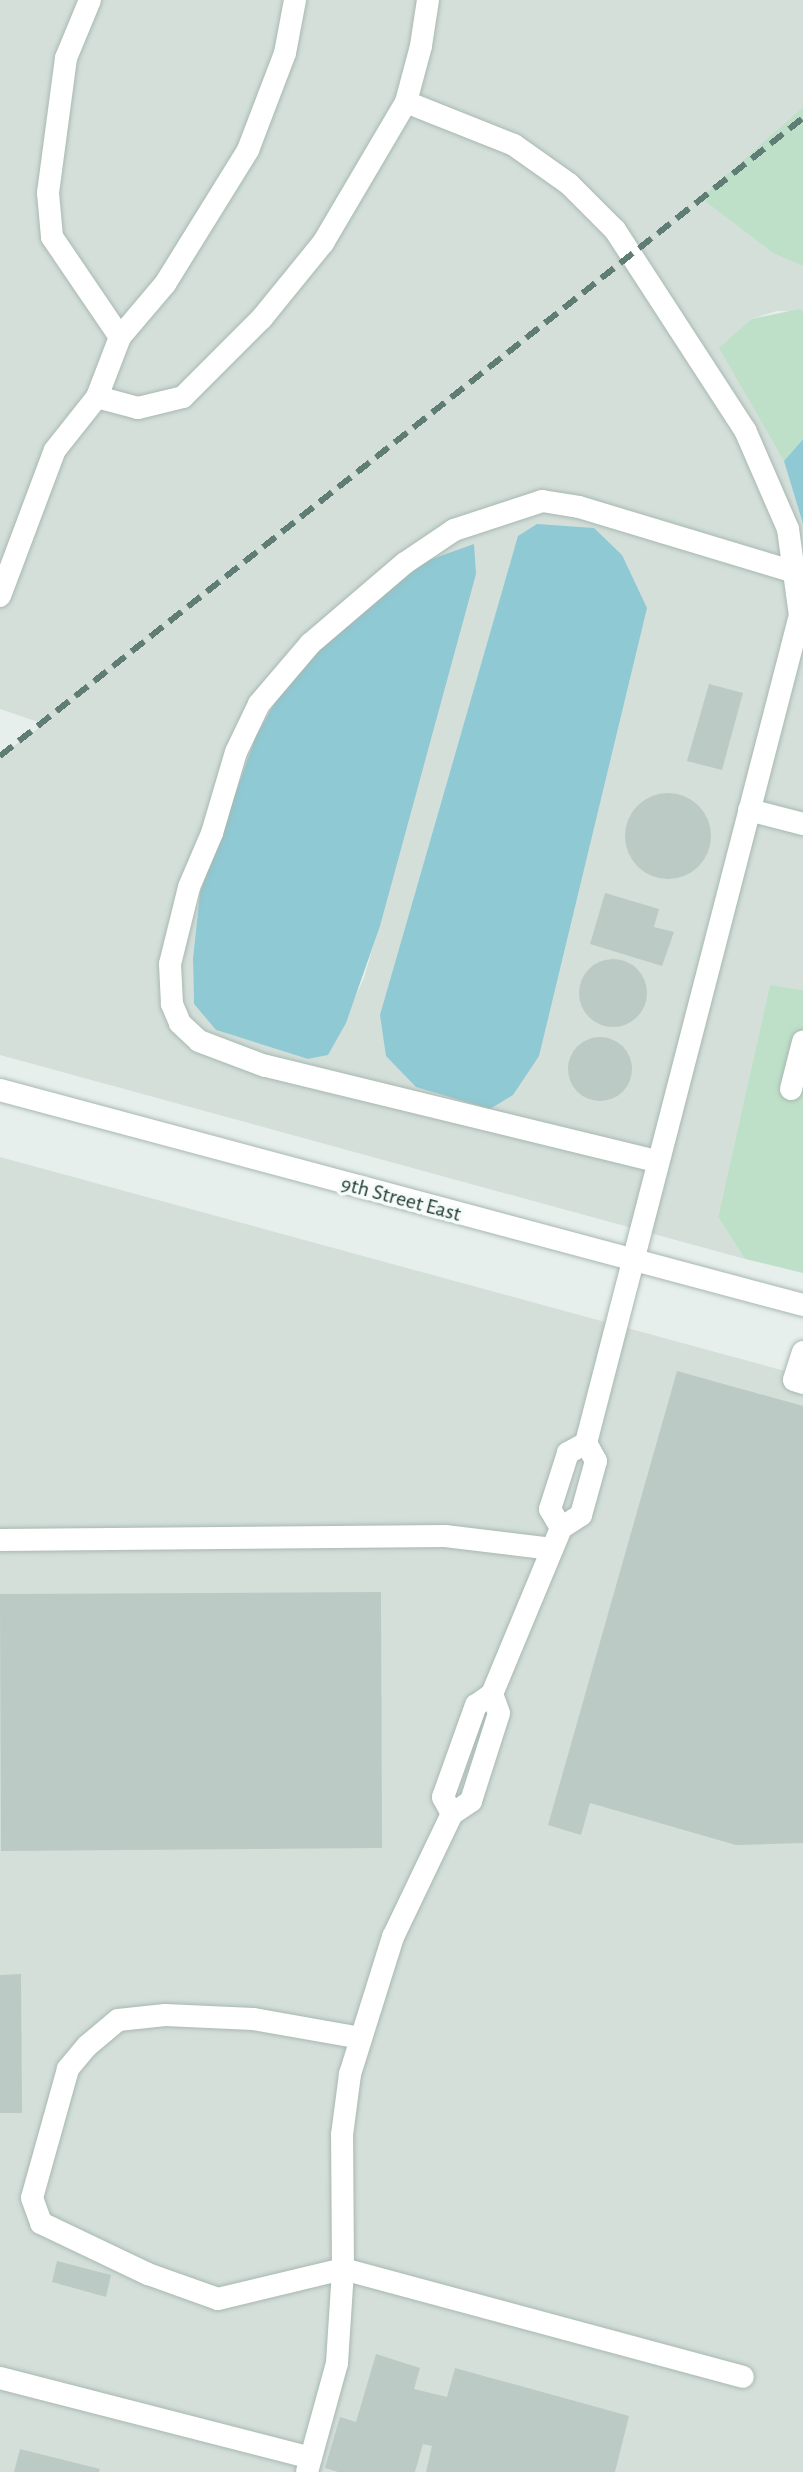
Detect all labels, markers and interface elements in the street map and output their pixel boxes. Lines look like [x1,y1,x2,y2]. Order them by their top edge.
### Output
street label: 9th Street East [338,1170,464,1228]

